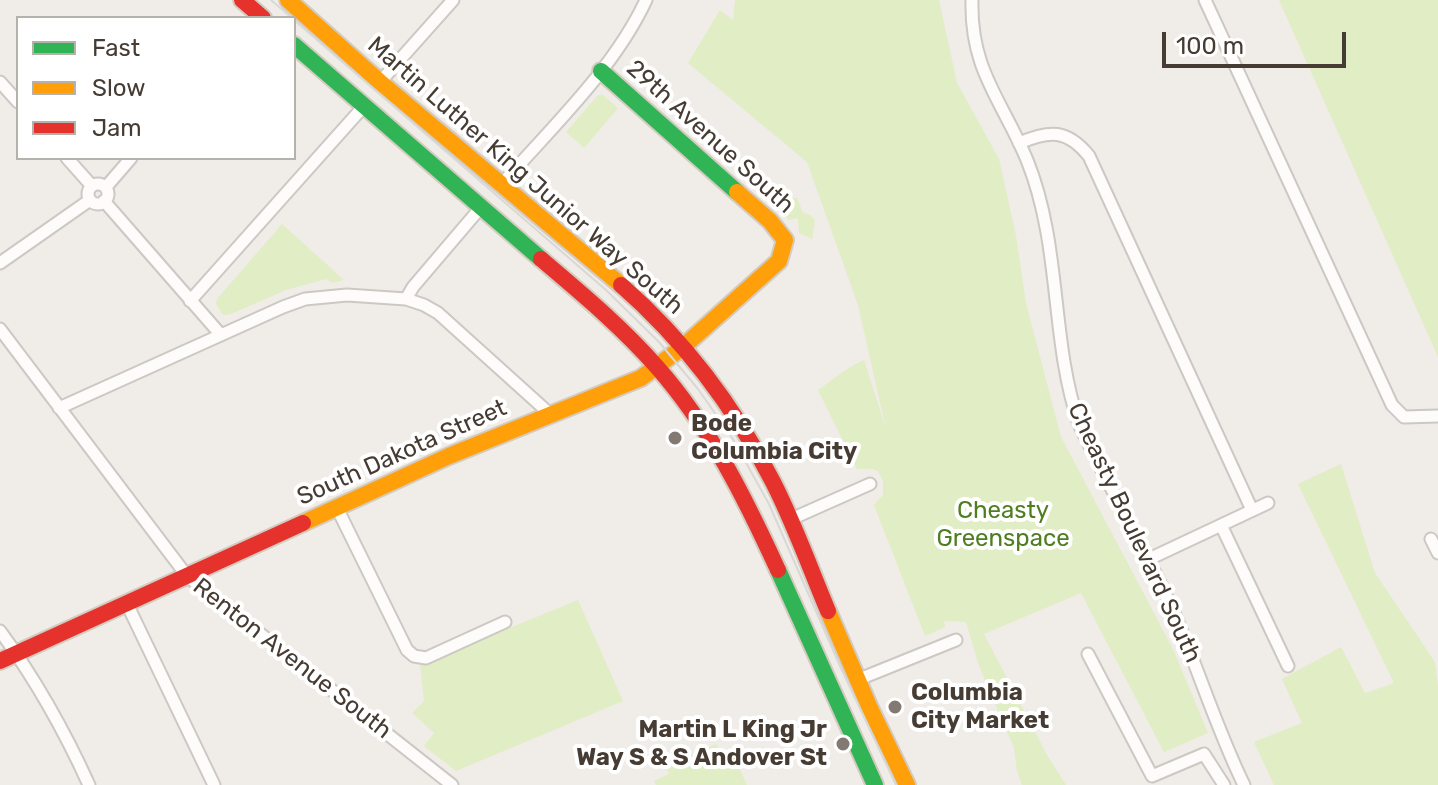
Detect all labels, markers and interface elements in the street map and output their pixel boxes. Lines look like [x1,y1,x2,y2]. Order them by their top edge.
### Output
legend [16,16,296,160]
scale bar [1166,16,1350,66]
street label: Martin Luther King Junior Way South [361,31,689,321]
text: 100 m [1176,32,1244,60]
text: Fast [92,34,140,62]
street label: 29th Avenue South [620,54,800,220]
text: Slow [92,74,145,102]
text: Jam [92,114,142,142]
street label: South Dakota Street [293,394,511,512]
street label: Cheasty Boulevard South [1061,399,1207,667]
place label: Bode Columbia City [691,410,857,466]
marker: Bode Columbia City [666,429,684,447]
park label: Cheasty Greenspace [936,497,1070,553]
street label: Renton Avenue South [187,573,397,745]
place label: Columbia City Market [911,679,1049,735]
marker: Columbia City Market [886,698,904,716]
place label: Martin L King Jr Way S & S Andover St [576,716,827,772]
marker: Martin L King Jr Way S & S Andover St [834,735,852,753]

